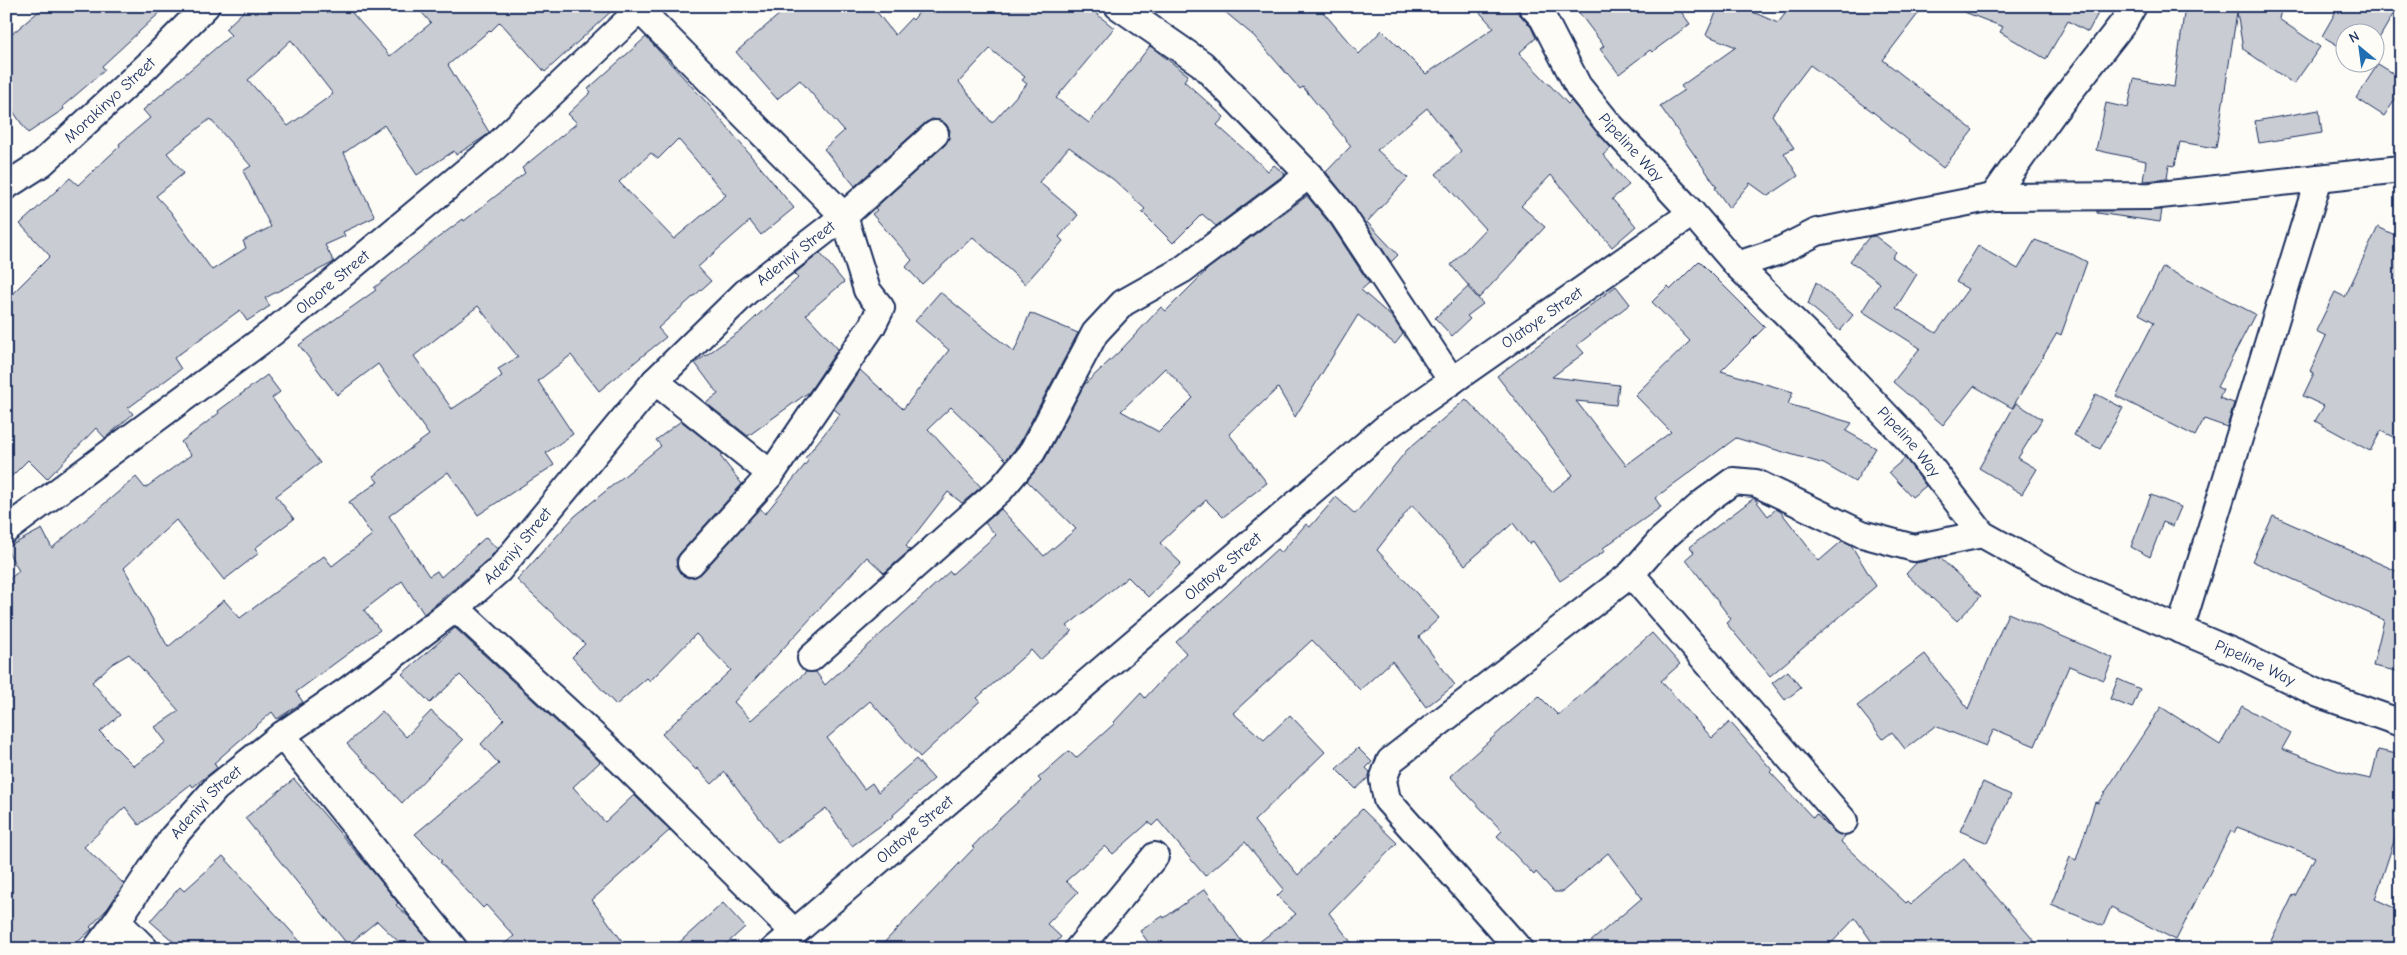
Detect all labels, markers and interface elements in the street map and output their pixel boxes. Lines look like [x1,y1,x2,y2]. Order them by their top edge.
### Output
north arrow [2334,22,2384,72]
text: N [2346,27,2362,47]
street label: Morakinyo Street [61,54,159,147]
street label: Pipeline Way [1595,110,1668,186]
street label: Adeniyi Street [753,217,839,289]
street label: Olaore Street [292,246,373,318]
street label: Olatoye Street [1498,283,1586,353]
street label: Pipeline Way [1874,403,1944,481]
street label: Adeniyi Street [480,504,556,588]
street label: Olatoye Street [1181,529,1265,604]
street label: Pipeline Way [2212,636,2299,690]
street label: Adeniyi Street [167,762,245,842]
street label: Olatoye Street [873,792,957,867]

